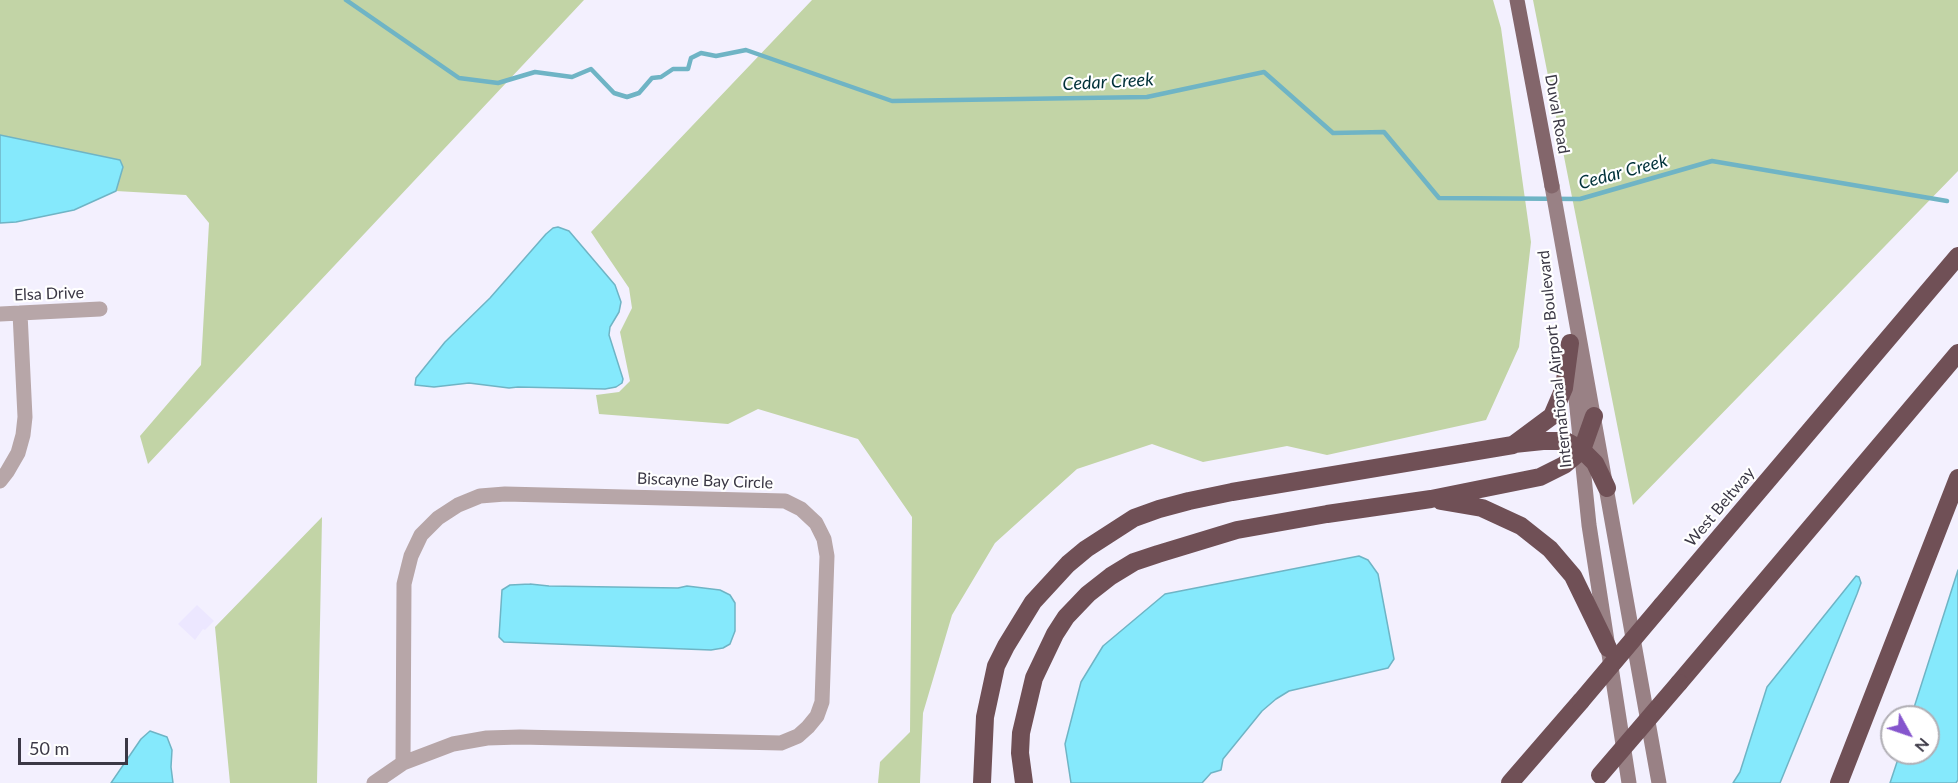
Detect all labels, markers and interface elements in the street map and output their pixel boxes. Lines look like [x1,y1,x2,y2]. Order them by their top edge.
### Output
water label: Cedar Creek [1062,69,1154,95]
street label: Duval Road [1541,73,1573,155]
water label: Cedar Creek [1576,150,1670,194]
street label: International Airport Boulevard [1534,249,1576,469]
street label: Elsa Drive [14,283,84,305]
street label: West Beltway [1681,463,1759,551]
street label: Biscayne Bay Circle [637,469,773,493]
north arrow [1880,705,1940,765]
scale bar [21,726,130,764]
text: N [1911,735,1934,756]
text: 50 m [29,737,69,759]

